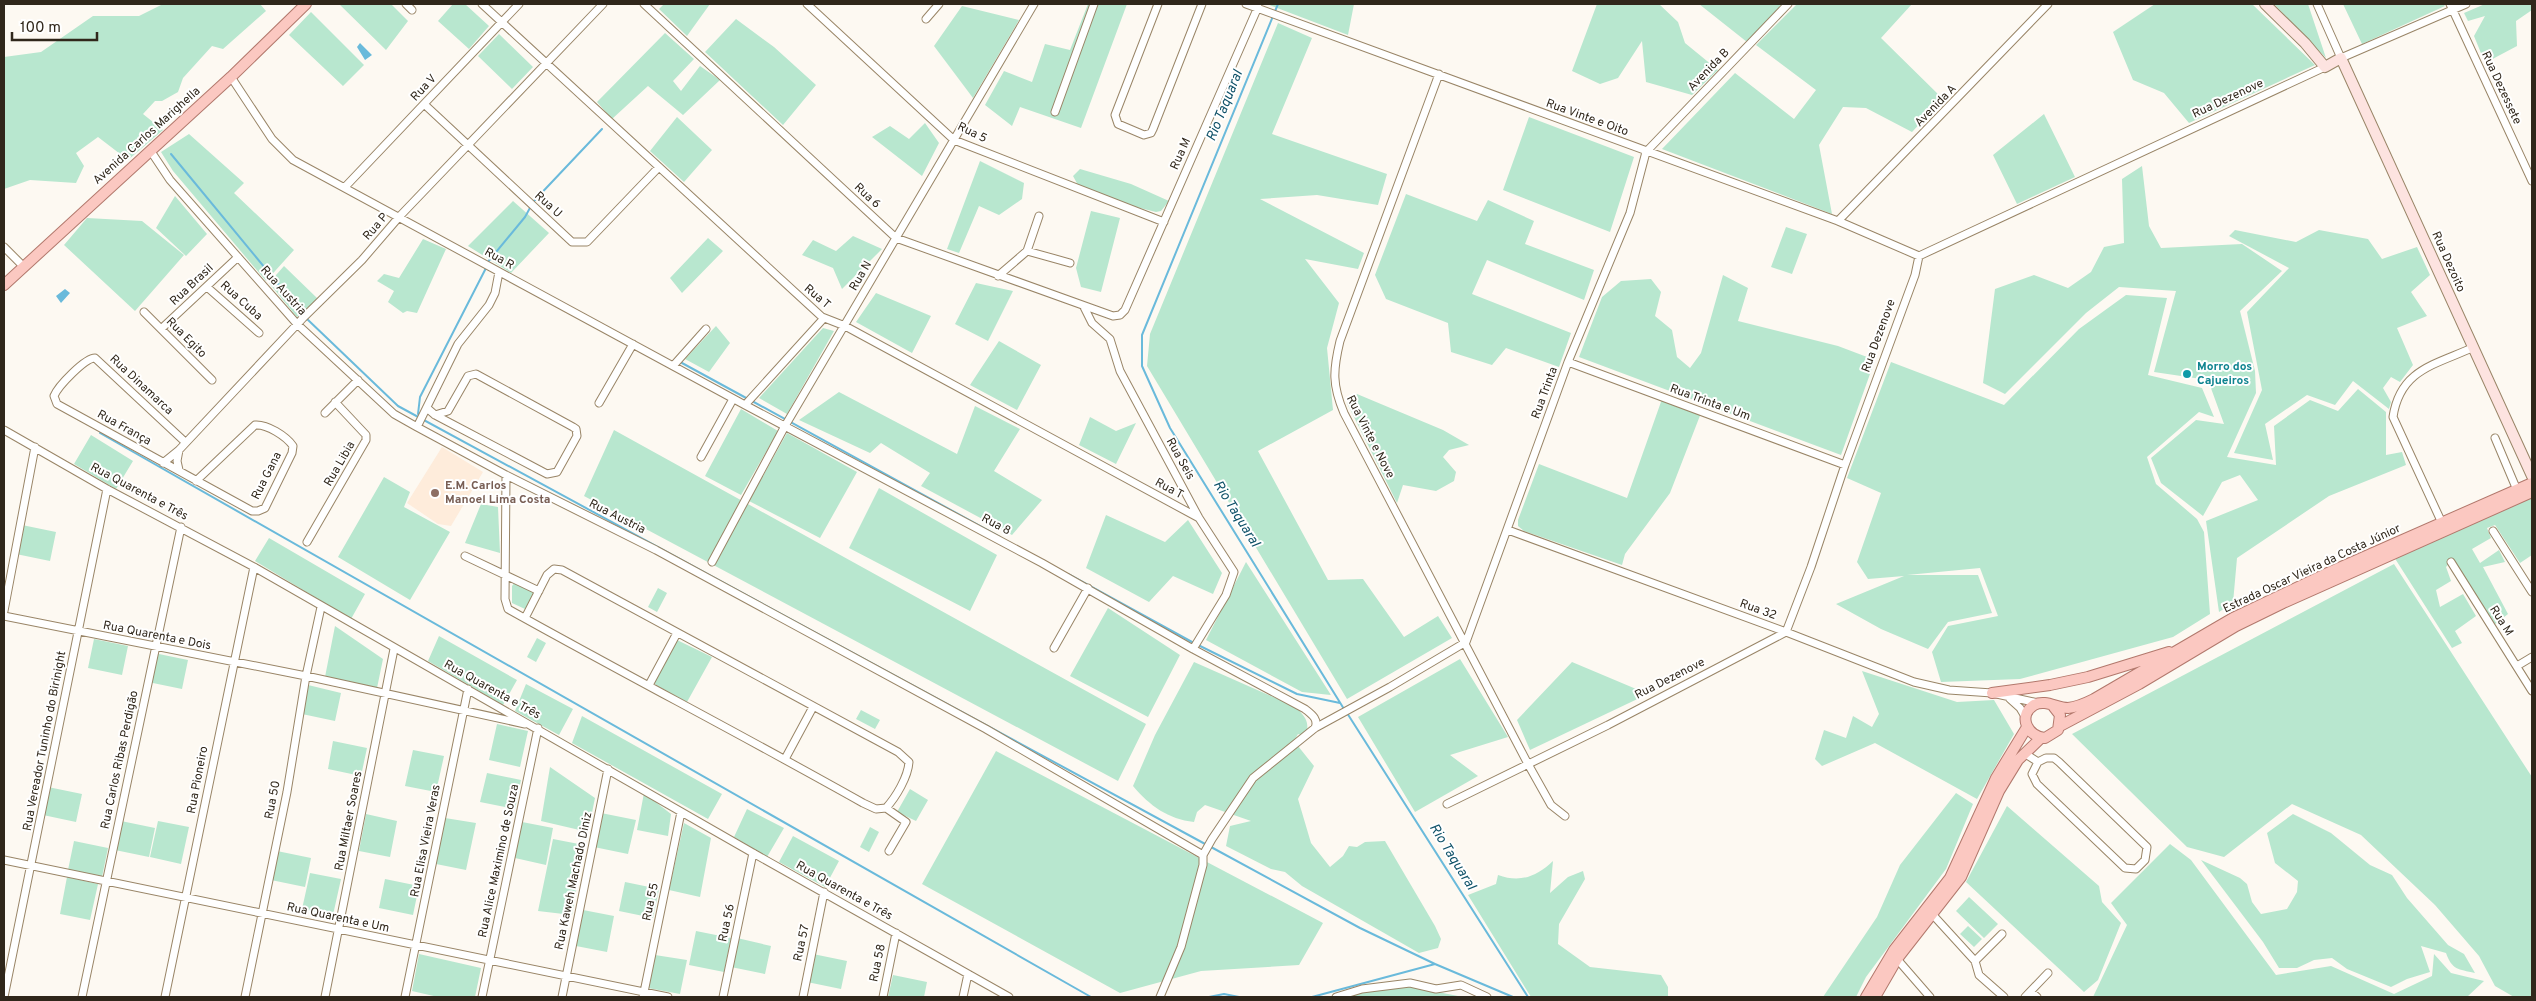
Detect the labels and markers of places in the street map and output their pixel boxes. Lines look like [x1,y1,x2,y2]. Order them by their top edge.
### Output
place label: Morro dos Cajueiros [2197,359,2252,389]
marker: Morro dos Cajueiros [2181,368,2193,380]
place label: E.M. Carlos Manoel Lima Costa [445,478,550,508]
marker: E.M. Carlos Manoel Lima Costa [429,487,441,499]

